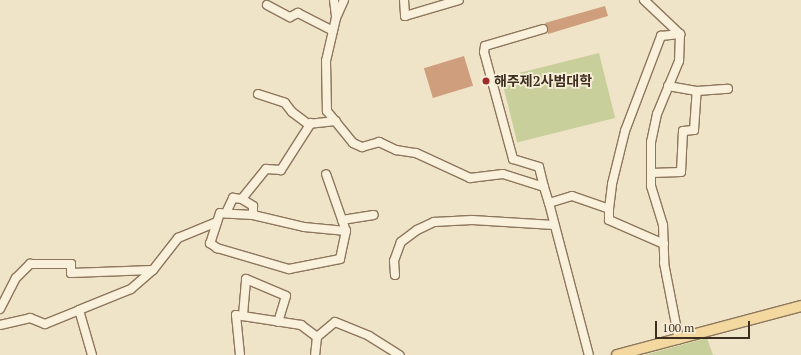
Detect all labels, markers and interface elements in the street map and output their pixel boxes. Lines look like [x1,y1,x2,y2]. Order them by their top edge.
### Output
place label: 해주제2사범대학 [494,73,592,89]
marker: 해주제2사범대학 [481,76,491,86]
scale bar [657,313,752,339]
text: 100 m [662,320,694,335]

